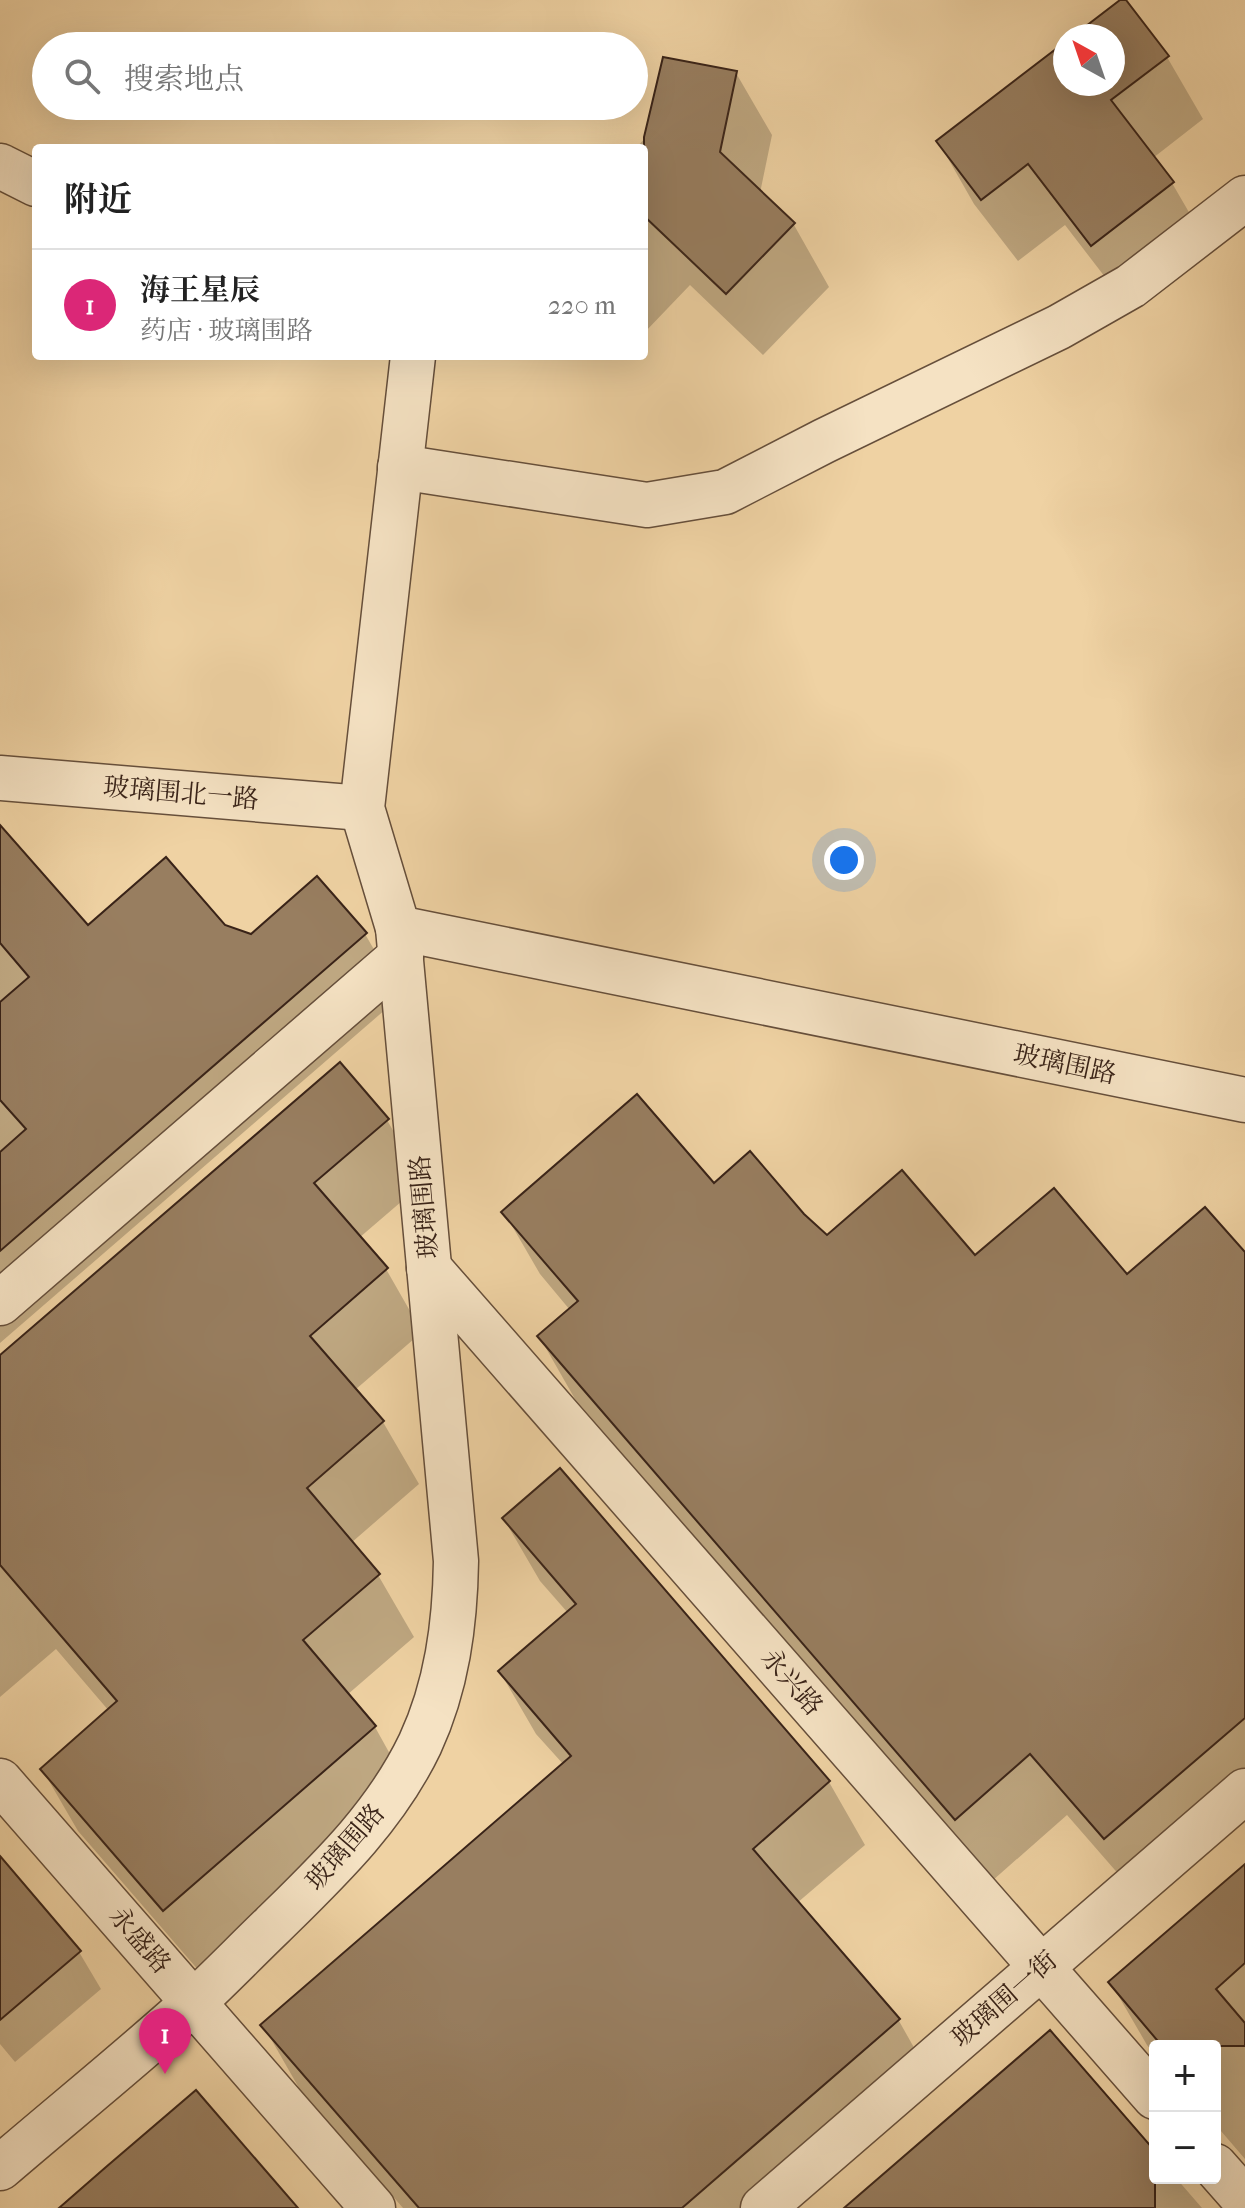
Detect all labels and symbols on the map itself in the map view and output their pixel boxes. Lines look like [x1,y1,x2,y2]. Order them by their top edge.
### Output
north arrow [1053,24,1125,96]
street label: 玻璃围北一路 [102,771,260,815]
your location [824,840,864,880]
street label: 玻璃围路 [1011,1038,1119,1090]
street label: 玻璃围路 [404,1154,444,1260]
street label: 永兴路 [755,1642,829,1722]
street label: 玻璃围路 [299,1798,391,1896]
street label: 永盛路 [103,1900,177,1980]
street label: 玻璃围一街 [945,1945,1063,2053]
pin: 1 [139,2008,191,2074]

